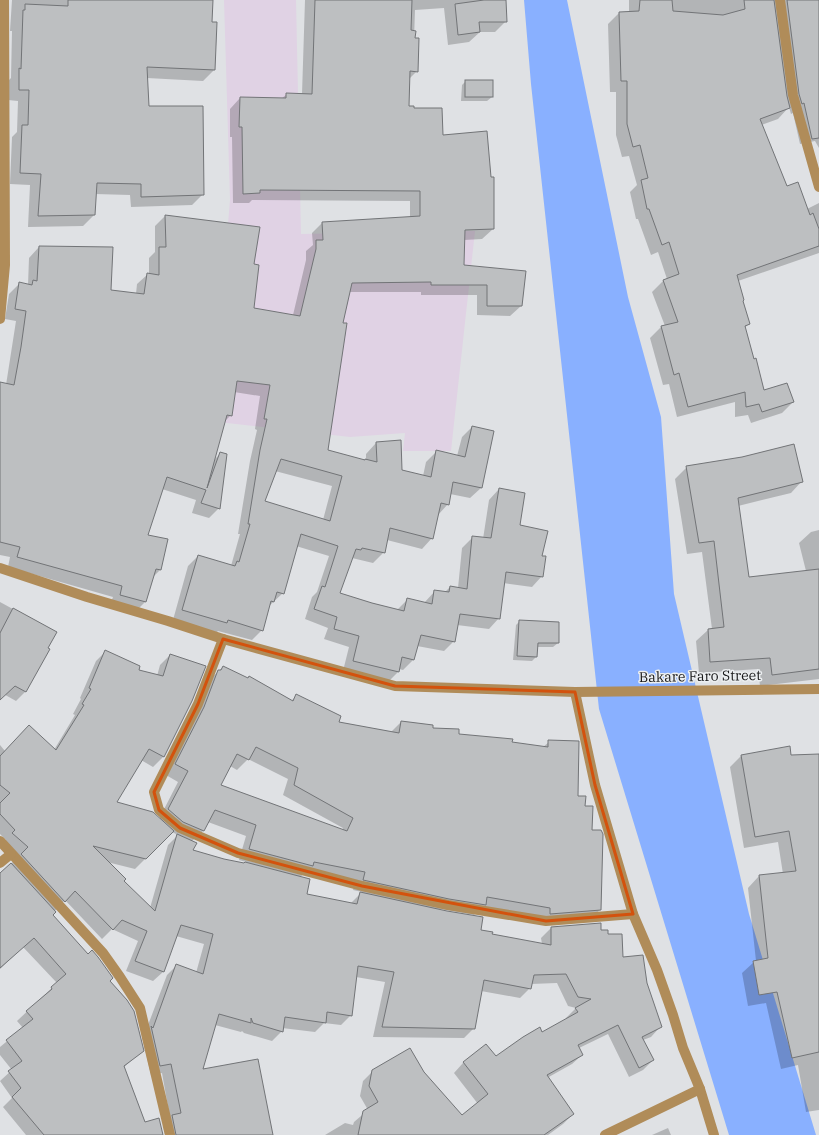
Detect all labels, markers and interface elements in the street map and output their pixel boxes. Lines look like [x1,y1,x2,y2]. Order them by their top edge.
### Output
street label: Bakare Faro Street [639,666,761,686]

